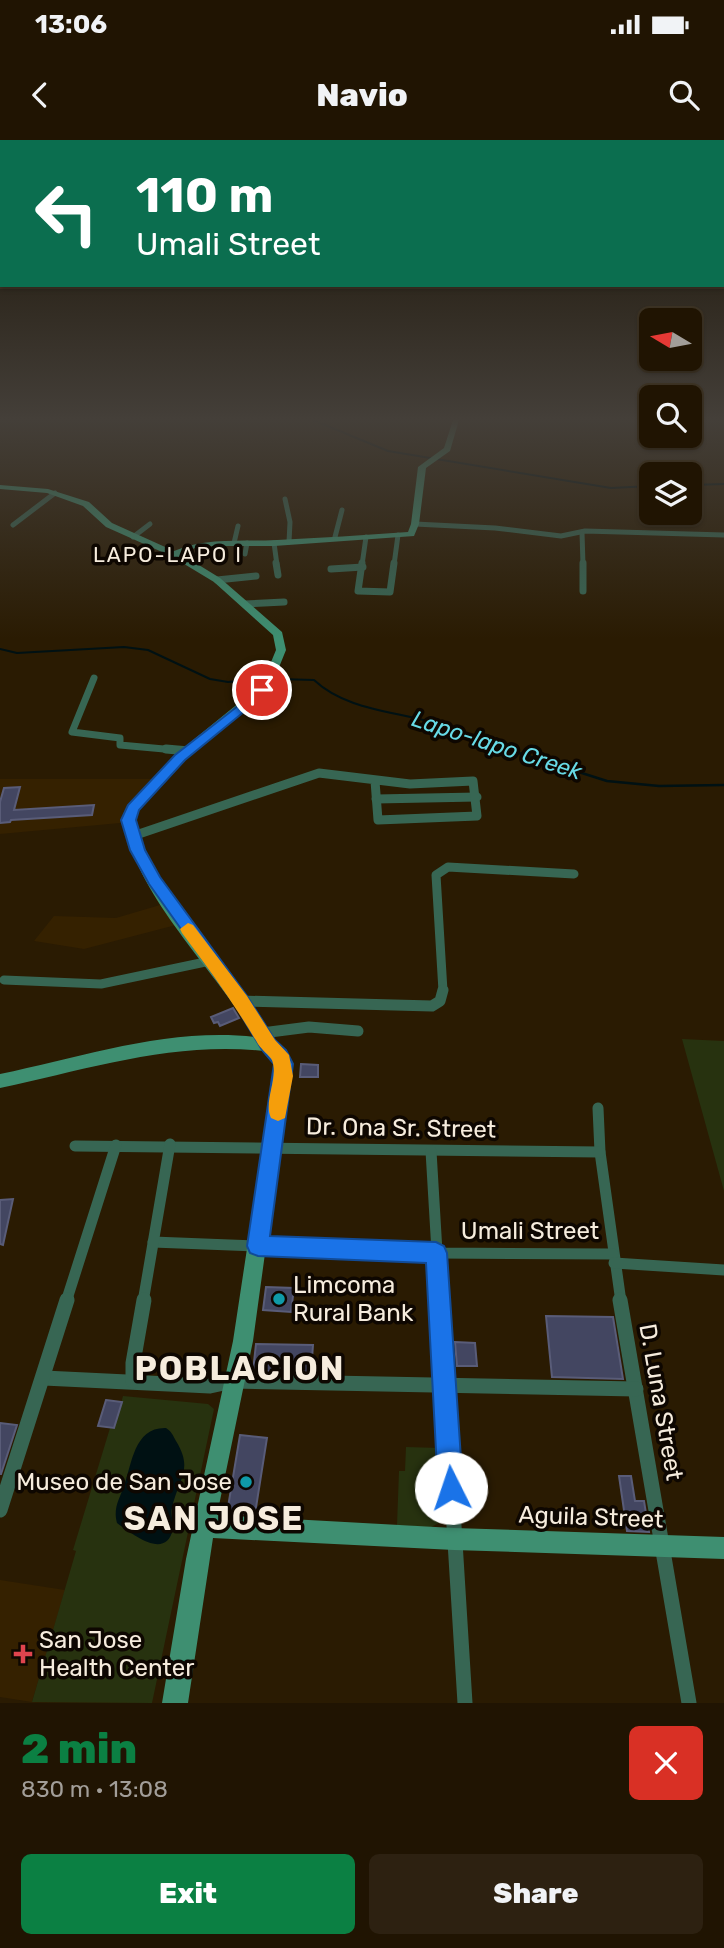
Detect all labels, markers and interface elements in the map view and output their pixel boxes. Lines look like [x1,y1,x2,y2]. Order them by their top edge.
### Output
text: 13:06 [35,9,107,40]
icon: back [21,76,59,114]
text: Navio [316,76,408,114]
icon: search [665,76,703,114]
text: 110 m [136,166,273,224]
icon: left [21,168,112,259]
text: Umali Street [136,225,320,263]
north arrow [639,308,702,371]
map controls [639,308,702,525]
button: search [639,385,702,448]
button: layers [639,462,702,525]
district label: LAPO-LAPO I [93,542,243,567]
pin [232,660,292,720]
icon: arrive [243,671,281,709]
water label: Lapo-lapo Creek [408,704,587,786]
street label: Dr. Ona Sr. Street [306,1112,496,1144]
street label: Umali Street [461,1217,599,1245]
place label: Limcoma Rural Bank [293,1271,414,1327]
marker: Limcoma Rural Bank [271,1291,287,1307]
street label: D. Luna Street [633,1321,689,1483]
district label: POBLACION [135,1349,345,1388]
position arrow [414,1451,488,1525]
place label: Museo de San Jose [16,1468,232,1496]
marker: Museo de San Jose [238,1474,254,1490]
district label: SAN JOSE [124,1499,304,1538]
street label: Aguila Street [518,1500,664,1534]
place label: San Jose Health Center [39,1626,194,1682]
marker: San Jose Health Center [13,1644,33,1664]
text: 2 min [21,1724,137,1774]
button: close [629,1726,703,1800]
text: 830 m · 13:08 [21,1775,168,1803]
button: Exit [21,1854,355,1934]
button: Share [369,1854,703,1934]

